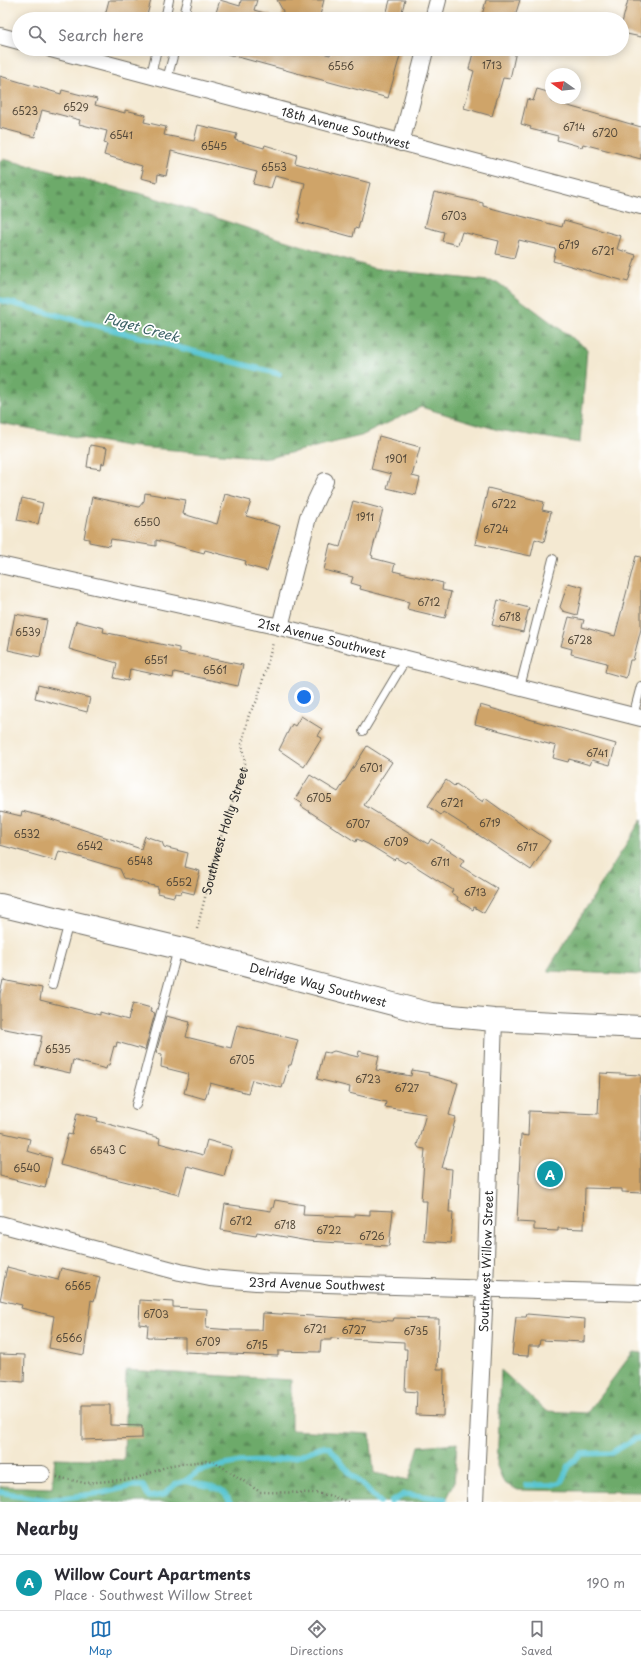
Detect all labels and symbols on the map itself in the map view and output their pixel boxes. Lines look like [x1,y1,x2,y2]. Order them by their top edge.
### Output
house number: 1713 [482,57,502,72]
house number: 6556 [328,58,354,73]
north arrow [545,68,581,104]
house number: 6529 [63,99,89,114]
street label: 18th Avenue Southwest [279,102,413,153]
house number: 6523 [12,103,38,118]
house number: 6714 [563,119,586,134]
house number: 6720 [592,125,618,140]
house number: 6541 [109,127,133,142]
house number: 6545 [201,138,227,153]
house number: 6553 [261,159,287,174]
house number: 6703 [441,208,467,223]
house number: 6719 [558,237,580,252]
house number: 6721 [592,243,615,258]
water label: Puget Creek [102,308,183,346]
house number: 1901 [385,451,407,466]
house number: 6722 [491,496,517,511]
house number: 1911 [356,509,374,524]
house number: 6550 [134,514,160,529]
house number: 6724 [483,521,509,536]
house number: 6712 [418,594,440,609]
house number: 6718 [499,609,521,624]
street label: 21st Avenue Southwest [256,613,388,662]
house number: 6539 [15,624,41,639]
house number: 6728 [568,632,592,647]
house number: 6551 [144,652,168,667]
house number: 6561 [203,662,227,677]
your location [294,687,314,707]
house number: 6741 [586,745,608,760]
house number: 6701 [360,760,383,775]
street label: Southwest Holly Street [197,765,252,897]
house number: 6705 [306,790,332,805]
house number: 6721 [441,795,464,810]
house number: 6719 [479,815,501,830]
house number: 6707 [346,816,371,831]
house number: 6532 [14,826,40,841]
house number: 6709 [384,834,409,849]
house number: 6542 [77,838,103,853]
house number: 6717 [516,839,538,854]
house number: 6548 [127,853,153,868]
house number: 6711 [430,854,450,869]
house number: 6552 [166,874,192,889]
house number: 6713 [464,884,487,899]
street label: Delridge Way Southwest [248,958,389,1011]
house number: 6535 [45,1041,71,1056]
house number: 6705 [229,1052,255,1067]
house number: 6723 [355,1071,381,1086]
house number: 6727 [395,1080,420,1095]
house number: 6543 C [89,1142,127,1157]
pin: A [537,1159,563,1189]
house number: 6540 [14,1160,40,1175]
street label: Southwest Willow Street [474,1190,497,1333]
house number: 6712 [230,1213,252,1228]
house number: 6718 [274,1217,296,1232]
house number: 6722 [316,1222,342,1237]
house number: 6726 [359,1228,385,1243]
street label: 23rd Avenue Southwest [248,1272,385,1295]
house number: 6565 [65,1278,91,1293]
house number: 6703 [143,1306,169,1321]
house number: 6721 [304,1321,327,1336]
house number: 6727 [342,1322,367,1337]
house number: 6735 [404,1323,428,1338]
house number: 6566 [56,1330,82,1345]
house number: 6709 [196,1334,221,1349]
house number: 6715 [246,1337,268,1352]

